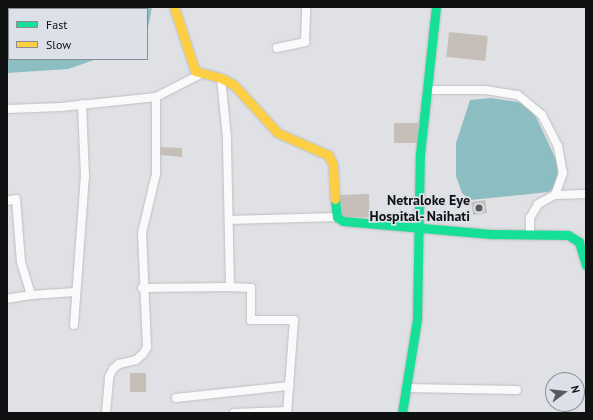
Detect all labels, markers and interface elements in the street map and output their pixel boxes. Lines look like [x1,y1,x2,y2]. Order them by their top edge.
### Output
legend [8,8,148,60]
text: Fast [46,17,67,32]
text: Slow [46,37,71,52]
place label: Netraloke Eye Hospital- Naihati [368,192,470,224]
marker: Netraloke Eye Hospital- Naihati [473,202,485,214]
north arrow [545,372,585,412]
text: N [568,384,583,394]

